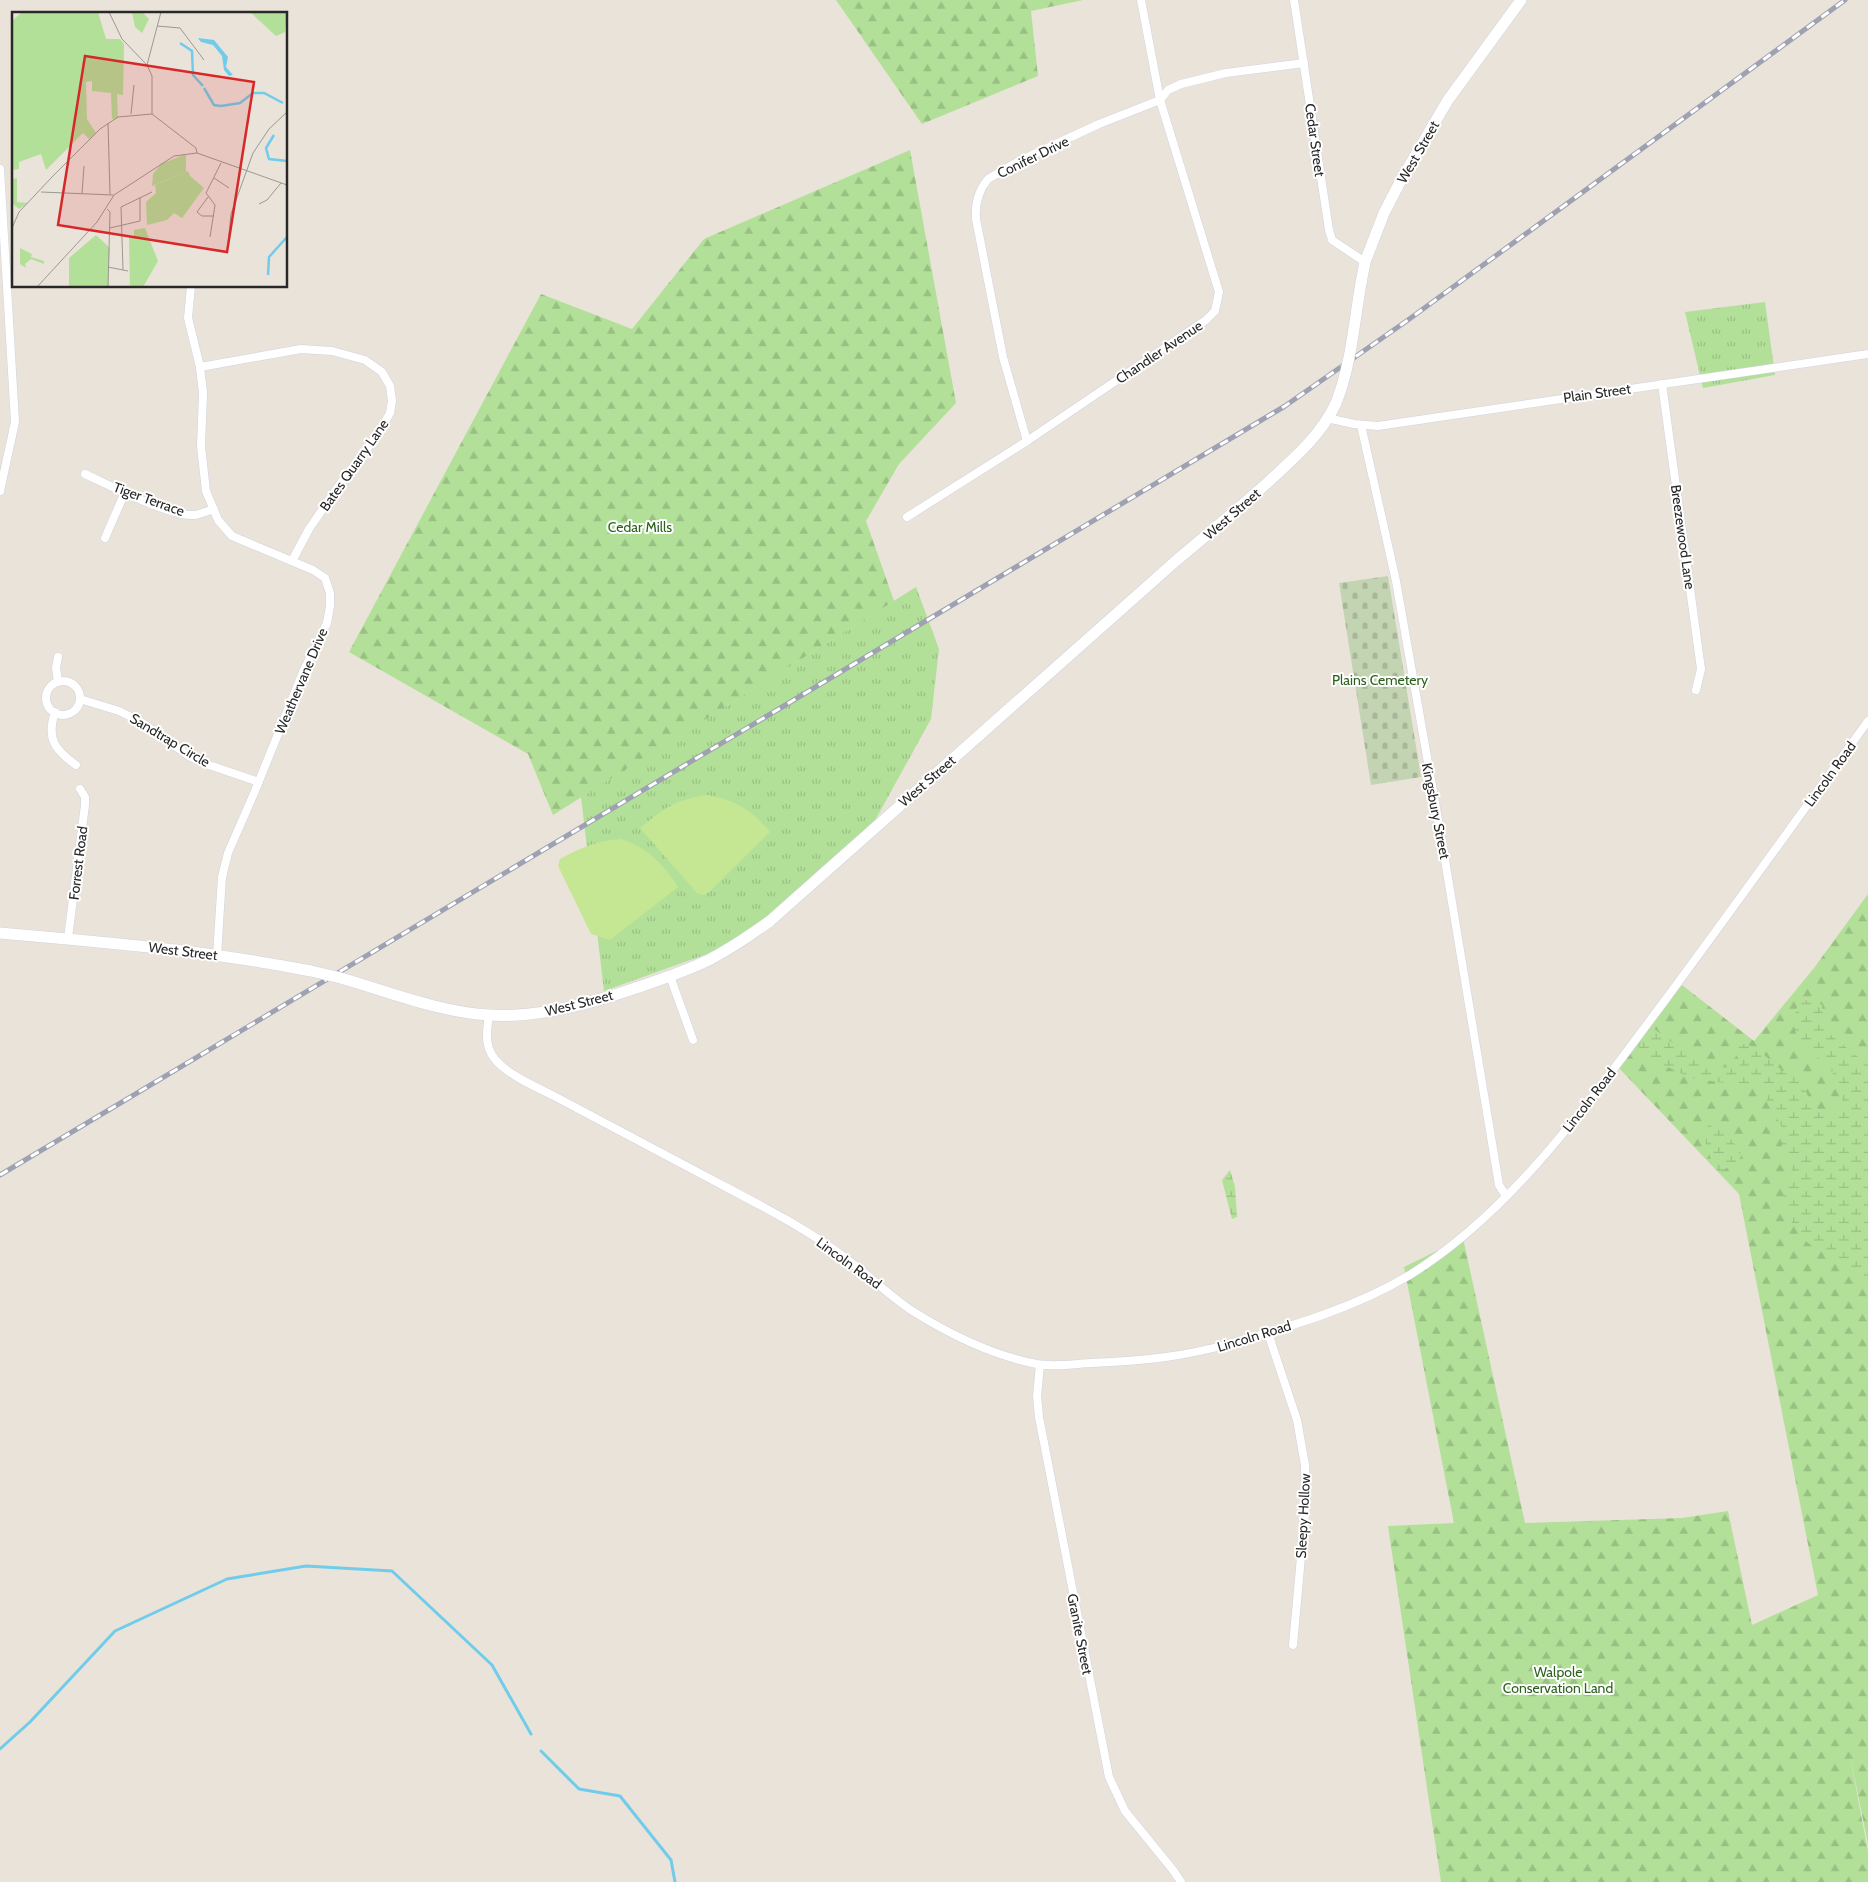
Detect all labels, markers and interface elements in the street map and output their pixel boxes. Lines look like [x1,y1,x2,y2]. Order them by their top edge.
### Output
inset map [12,12,288,288]
street label: Cedar Street [1301,102,1329,178]
street label: West Street [1393,117,1443,187]
street label: Conifer Drive [994,132,1072,182]
street label: Chandler Avenue [1112,316,1206,388]
street label: Plain Street [1562,379,1632,407]
street label: Bates Quarry Lane [316,415,392,515]
street label: Tiger Terrace [111,478,187,520]
street label: Breezewood Lane [1667,483,1699,591]
street label: West Street [1200,484,1264,544]
park label: Cedar Mills [608,518,672,536]
street label: Weathervane Drive [271,625,331,737]
park label: Plains Cemetery [1332,671,1428,689]
street label: Sandtrap Circle [127,709,213,771]
street label: Lincoln Road [1800,738,1860,810]
street label: West Street [895,751,959,811]
street label: Kingsbury Street [1418,761,1454,861]
street label: Forrest Road [65,825,91,901]
street label: West Street [147,938,219,964]
street label: West Street [543,986,615,1020]
street label: Lincoln Road [1558,1064,1620,1136]
street label: Lincoln Road [813,1233,885,1293]
street label: Lincoln Road [1215,1316,1293,1356]
street label: Sleepy Hollow [1292,1473,1314,1559]
street label: Granite Street [1063,1592,1097,1676]
park label: Walpole Conservation Land [1503,1663,1613,1697]

